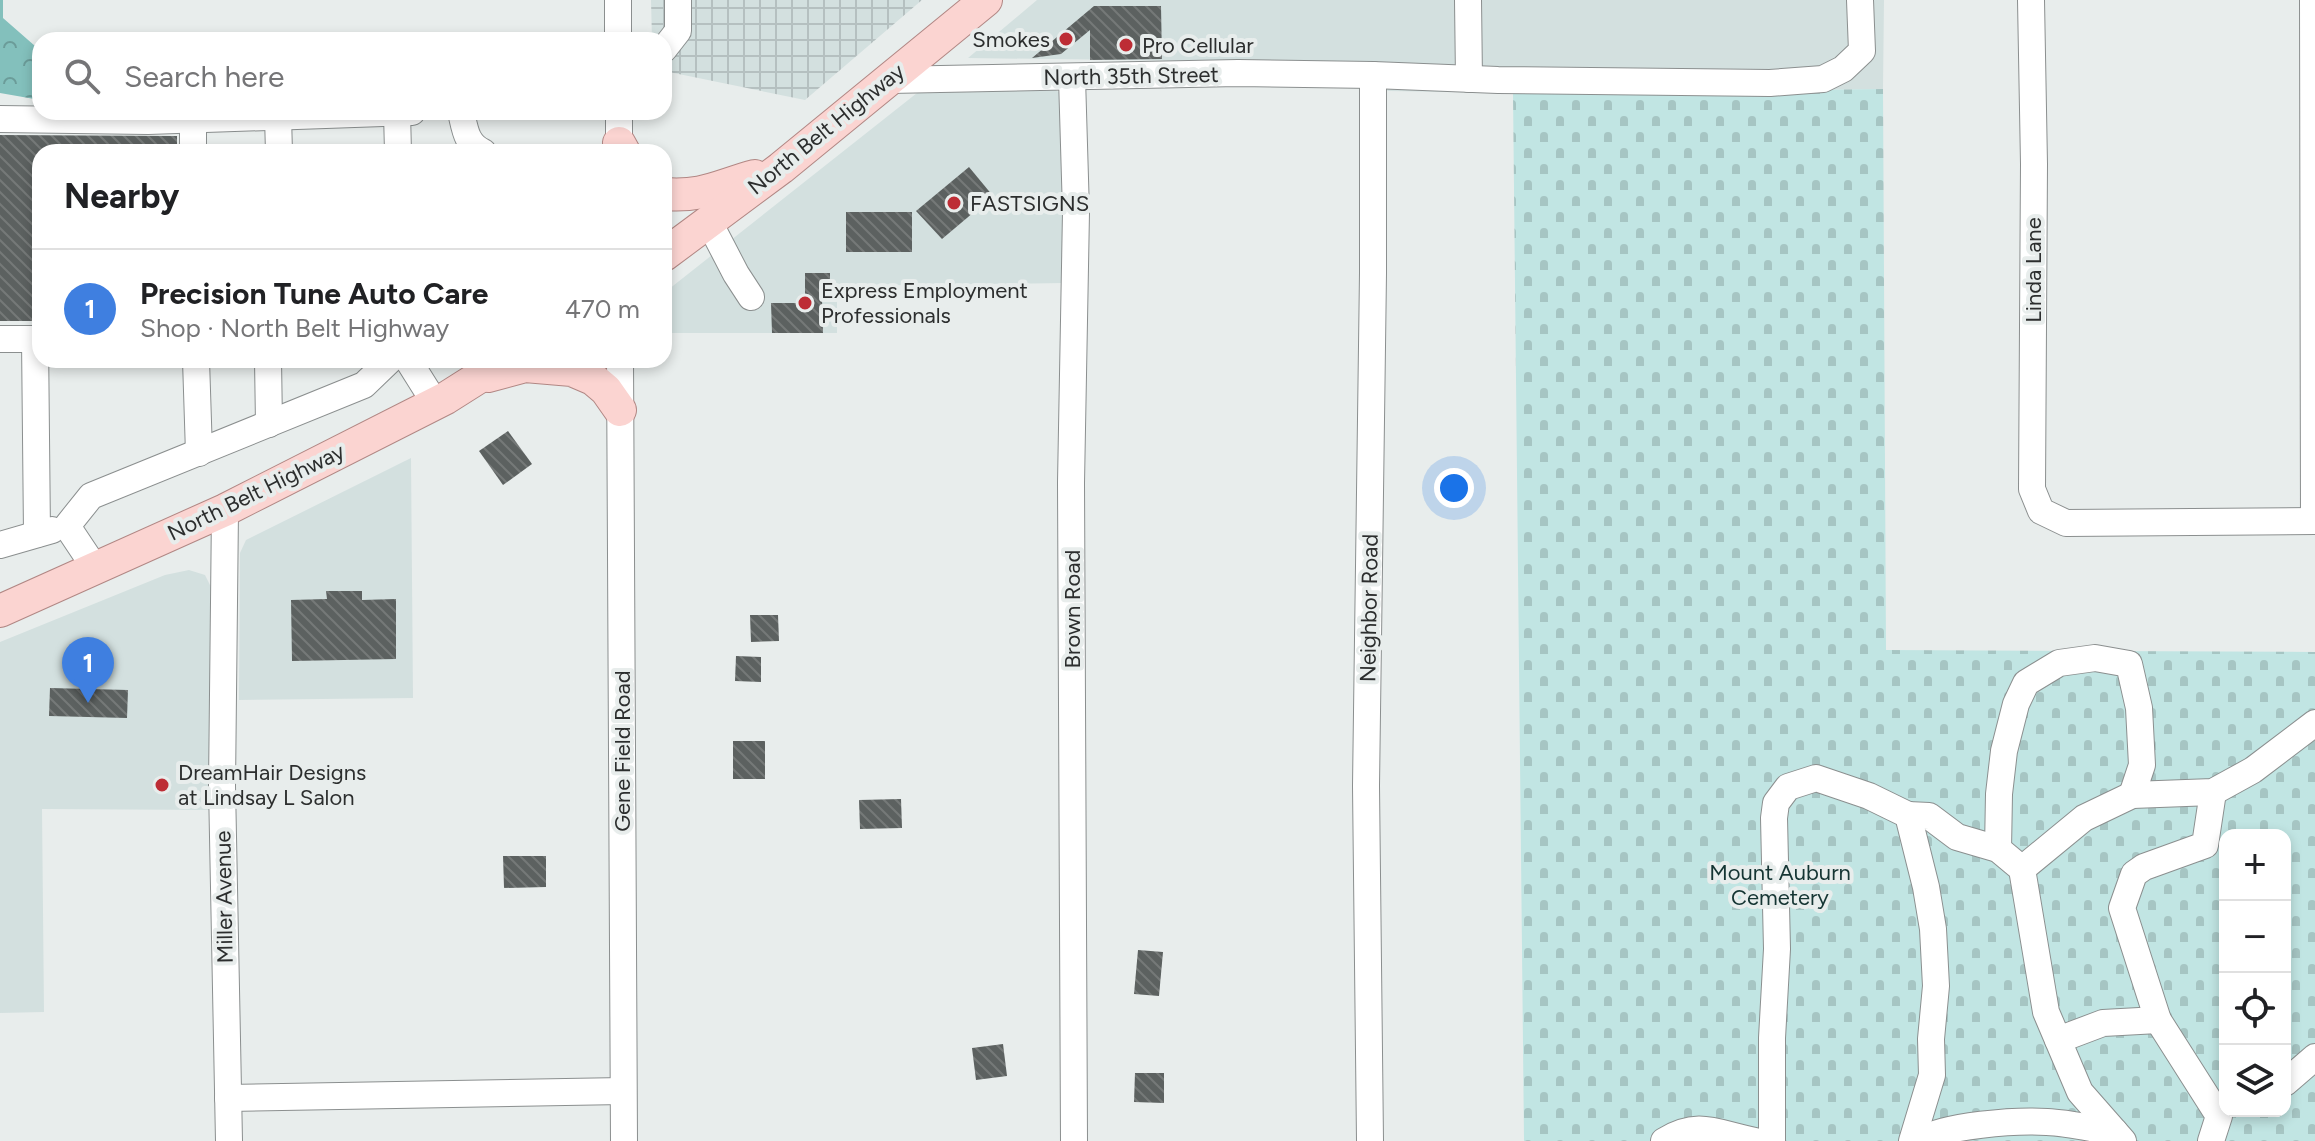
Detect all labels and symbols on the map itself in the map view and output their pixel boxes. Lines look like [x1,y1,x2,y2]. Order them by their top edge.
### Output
place label: Smokes [972,26,1050,53]
marker: Smokes [1057,30,1075,48]
place label: Pro Cellular [1142,32,1254,59]
marker: Pro Cellular [1117,36,1135,54]
street label: North Belt Highway [742,57,910,200]
street label: North 35th Street [1043,61,1219,91]
place label: FASTSIGNS [970,190,1089,217]
marker: FASTSIGNS [945,194,963,212]
street label: Linda Lane [2020,217,2047,323]
place label: Express Employment Professionals [821,277,1028,329]
marker: Express Employment Professionals [796,294,814,312]
street label: North Belt Highway [163,437,349,547]
your location [1434,468,1474,508]
street label: Neighbor Road [1354,534,1384,682]
street label: Brown Road [1059,550,1086,668]
pin: 1 [62,637,114,703]
street label: Gene Field Road [609,670,636,832]
place label: DreamHair Designs at Lindsay L Salon [178,759,366,811]
marker: DreamHair Designs at Lindsay L Salon [153,776,171,794]
street label: Miller Avenue [209,830,239,964]
park label: Mount Auburn Cemetery [1709,859,1851,911]

